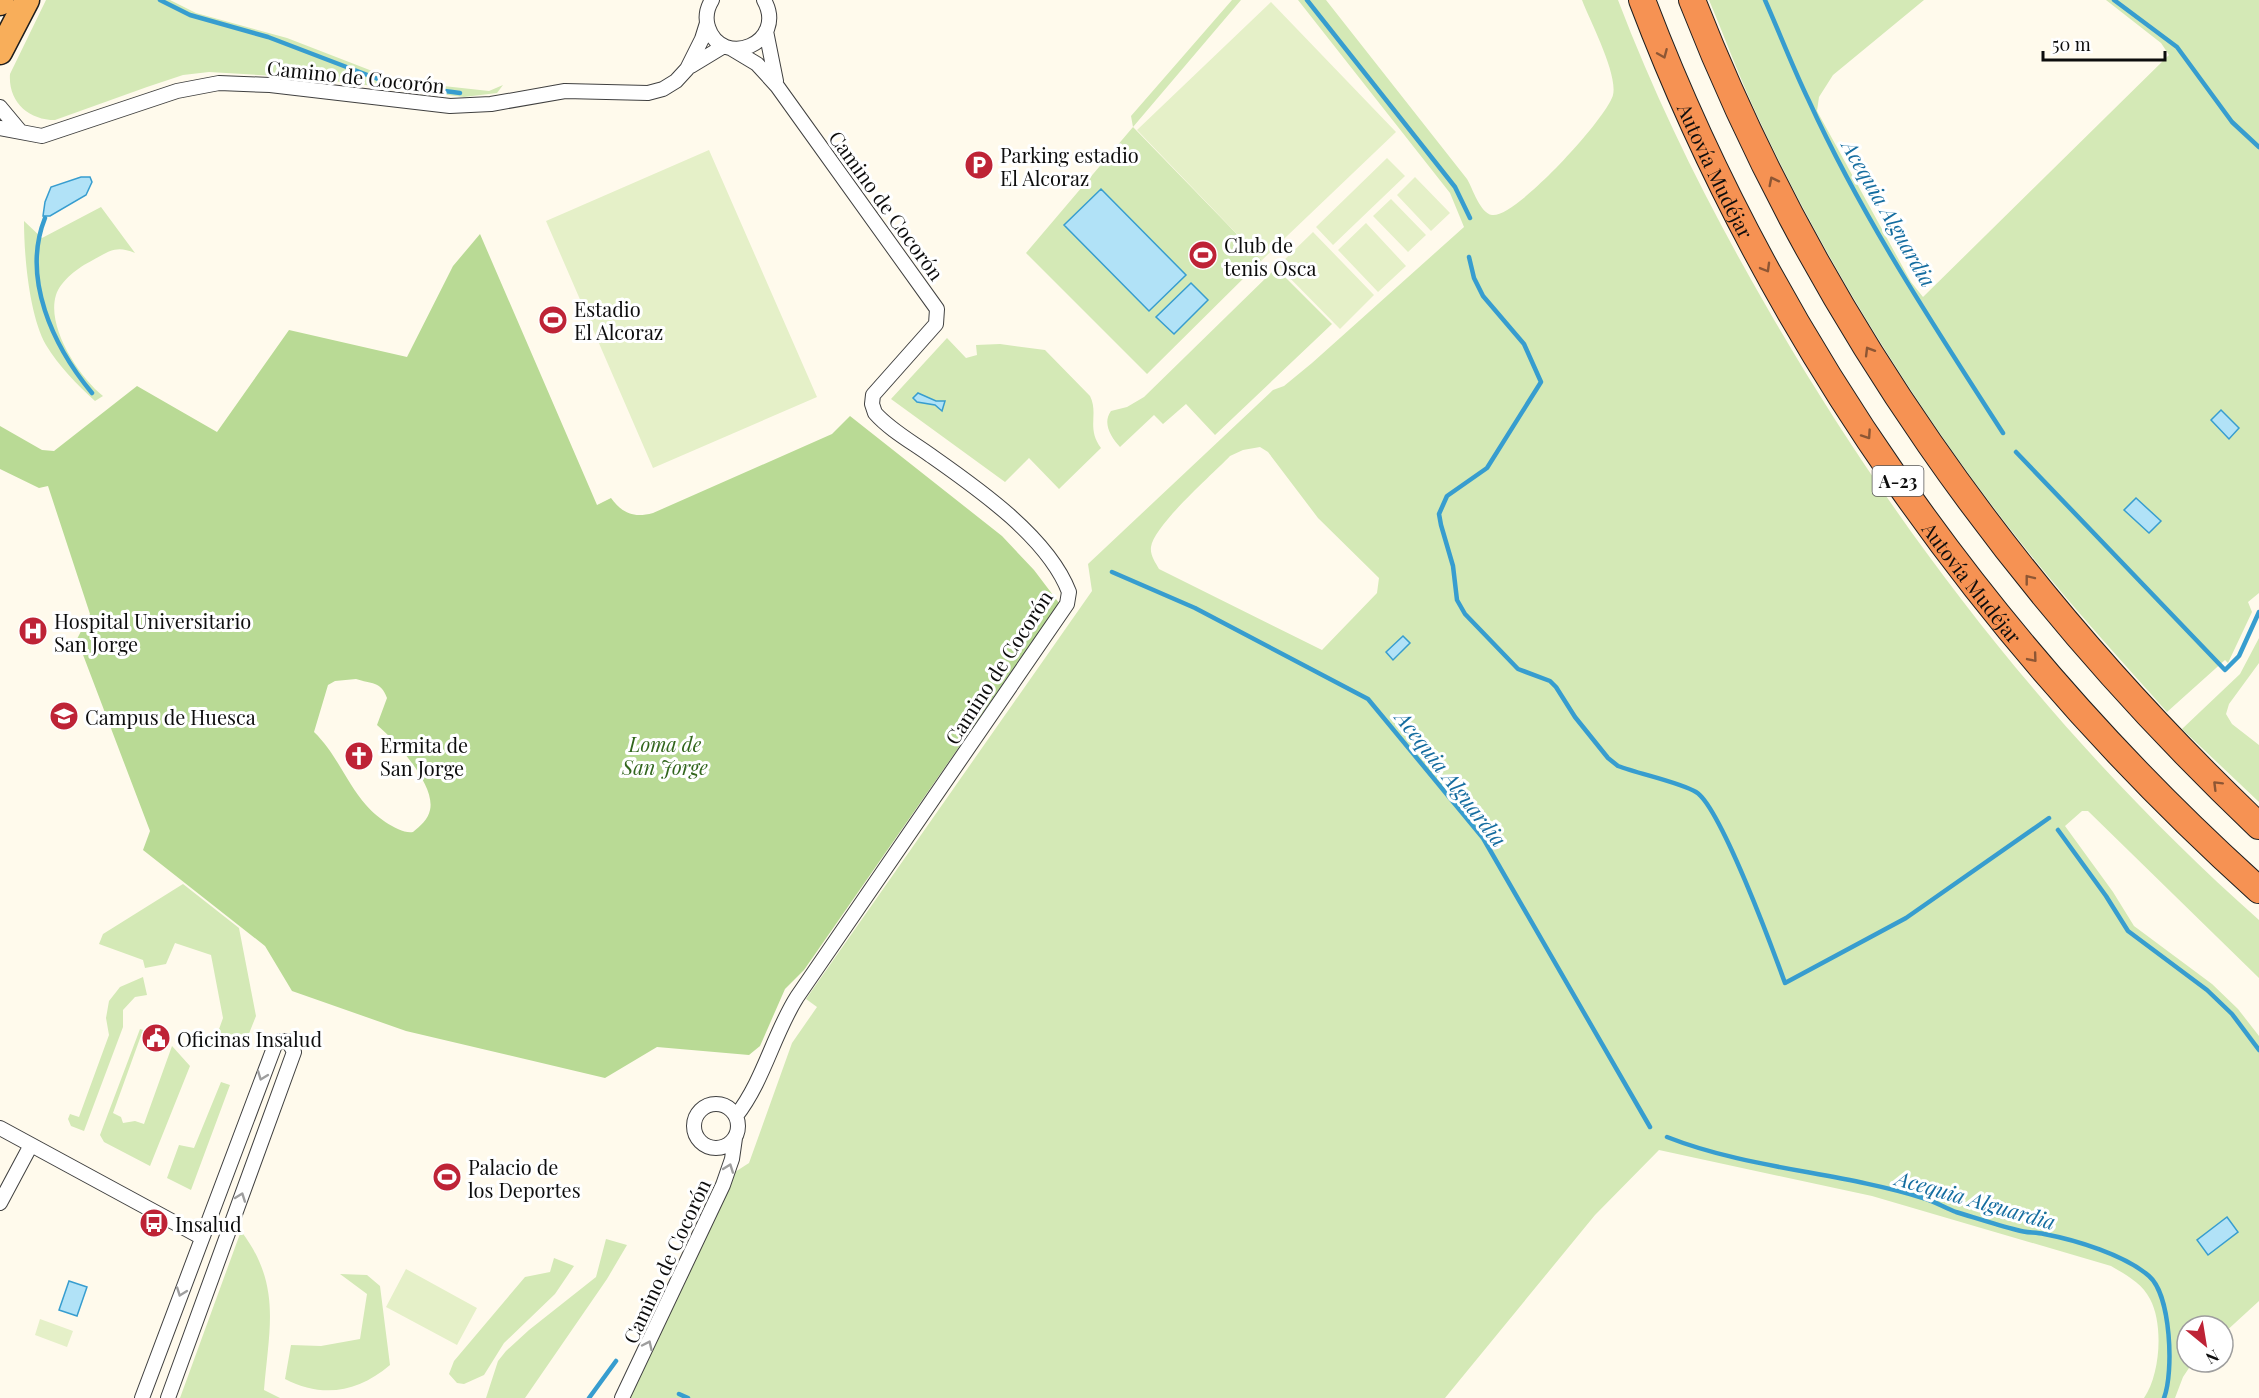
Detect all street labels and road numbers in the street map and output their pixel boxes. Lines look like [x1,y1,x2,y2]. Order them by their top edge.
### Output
street label: Camino de Cocorón [266,53,446,99]
street label: Autovía Mudéjar [1672,98,1761,243]
street label: Camino de Cocorón [824,125,950,285]
road number: A-23 [1872,466,1924,496]
street label: Autovía Mudéjar [1917,515,2029,648]
street label: Camino de Cocorón [938,585,1058,749]
street label: Camino de Cocorón [616,1174,716,1348]

